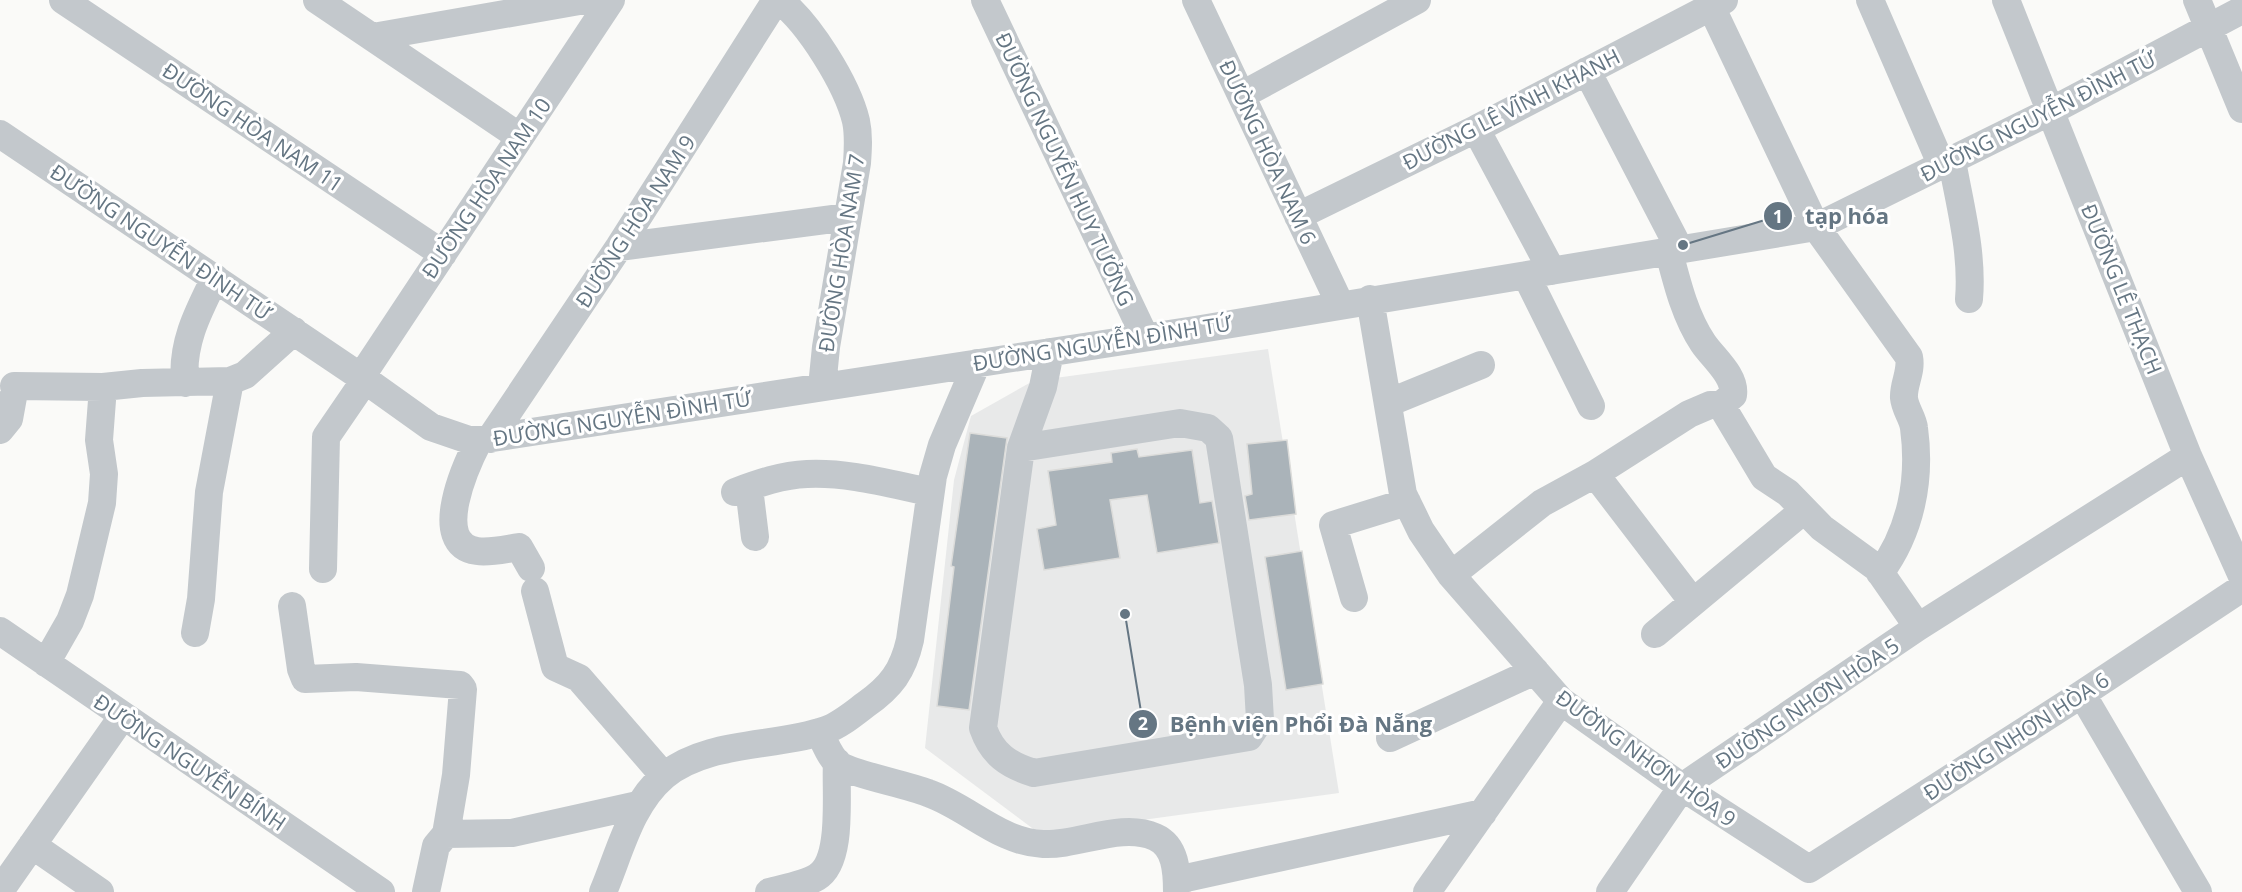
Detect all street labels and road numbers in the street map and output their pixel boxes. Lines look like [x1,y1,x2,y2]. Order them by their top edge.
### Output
street label: ĐƯỜNG NGUYỄN HUY TƯỞNG [989,27,1143,310]
street label: ĐƯỜNG LÊ VĨNH KHANH [1397,42,1625,176]
street label: ĐƯỜNG NGUYỄN ĐÌNH TỨ [1914,42,2161,188]
street label: ĐƯỜNG HÒA NAM 6 [1213,55,1323,249]
street label: ĐƯỜNG HÒA NAM 11 [157,56,349,198]
street label: ĐƯỜNG HÒA NAM 10 [415,92,557,284]
street label: ĐƯỜNG HÒA NAM 9 [569,129,701,313]
street label: ĐƯỜNG HÒA NAM 7 [811,152,871,354]
street label: ĐƯỜNG NGUYỄN ĐÌNH TỨ [45,156,279,327]
street label: ĐƯỜNG LÊ THẠCH [2075,200,2169,378]
street label: ĐƯỜNG NGUYỄN ĐÌNH TỨ [971,307,1234,377]
street label: ĐƯỜNG NGUYỄN ĐÌNH TỨ [491,382,754,452]
street label: ĐƯỜNG NHƠN HÒA 5 [1710,631,1904,775]
street label: ĐƯỜNG NHƠN HÒA 6 [1918,665,2114,807]
street label: ĐƯỜNG NHƠN HÒA 9 [1550,683,1742,833]
street label: ĐƯỜNG NGUYỄN BÍNH [88,685,293,837]

